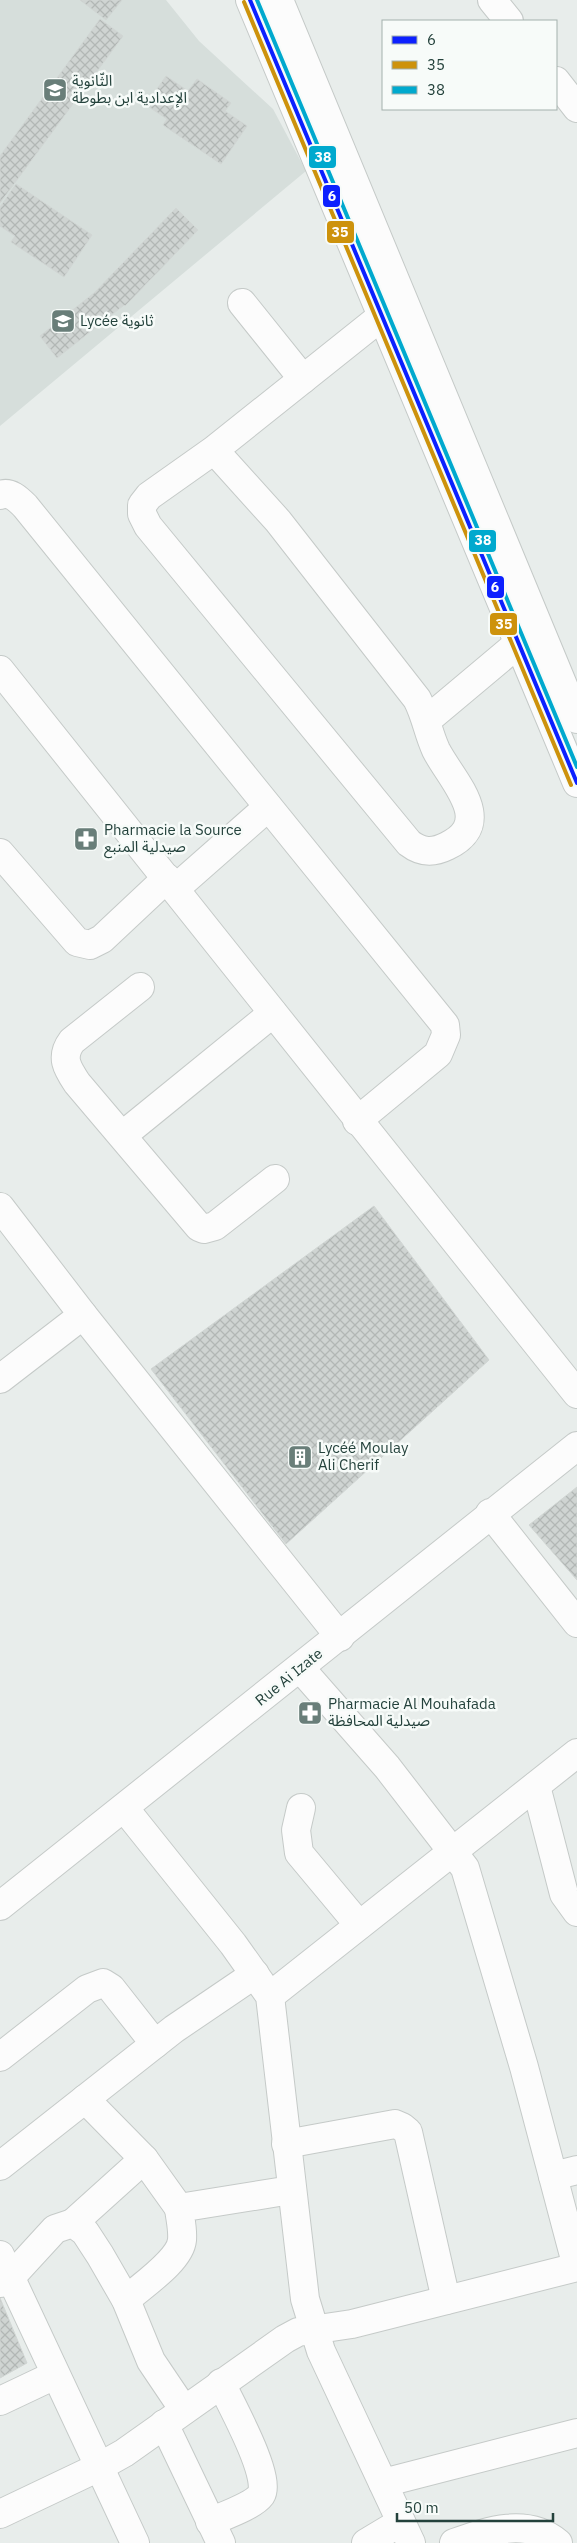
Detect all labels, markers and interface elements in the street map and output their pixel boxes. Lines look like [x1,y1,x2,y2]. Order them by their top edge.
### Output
legend [382,20,557,110]
text: 6 [427,30,436,49]
text: 35 [427,55,445,74]
place label: الثّانوية الإعدادية ابن بطوطة [72,71,187,108]
school or university icon: الثّانوية الإعدادية ابن بطوطة [42,77,68,103]
text: 38 [427,80,445,99]
line badge: 38 [308,145,337,169]
text: 38 [315,148,331,166]
line badge: 6 [322,184,341,208]
text: 6 [328,187,336,205]
line badge: 35 [326,220,355,244]
text: 35 [332,223,348,241]
school or university icon: Lycée ثانوية [50,308,76,334]
place label: Lycée ثانوية [80,311,154,330]
line badge: 38 [468,529,497,553]
text: 38 [475,531,491,549]
line badge: 6 [486,575,505,599]
text: 6 [491,578,499,596]
line badge: 35 [489,612,518,636]
text: 35 [496,615,512,633]
place label: Pharmacie la Source صيدلية المنبع [104,820,242,859]
pharmacy icon: Pharmacie la Source صيدلية المنبع [73,826,99,852]
place label: Lycéé Moulay Ali Cherif [318,1438,409,1474]
building icon: Lycéé Moulay Ali Cherif [287,1444,313,1470]
street label: Rue Ai Izate [251,1644,326,1710]
place label: Pharmacie Al Mouhafada صيدلية المحافظة [328,1694,496,1730]
pharmacy icon: Pharmacie Al Mouhafada صيدلية المحافظة [297,1700,323,1726]
scale bar [397,2490,553,2522]
text: 50 m [404,2498,439,2517]

